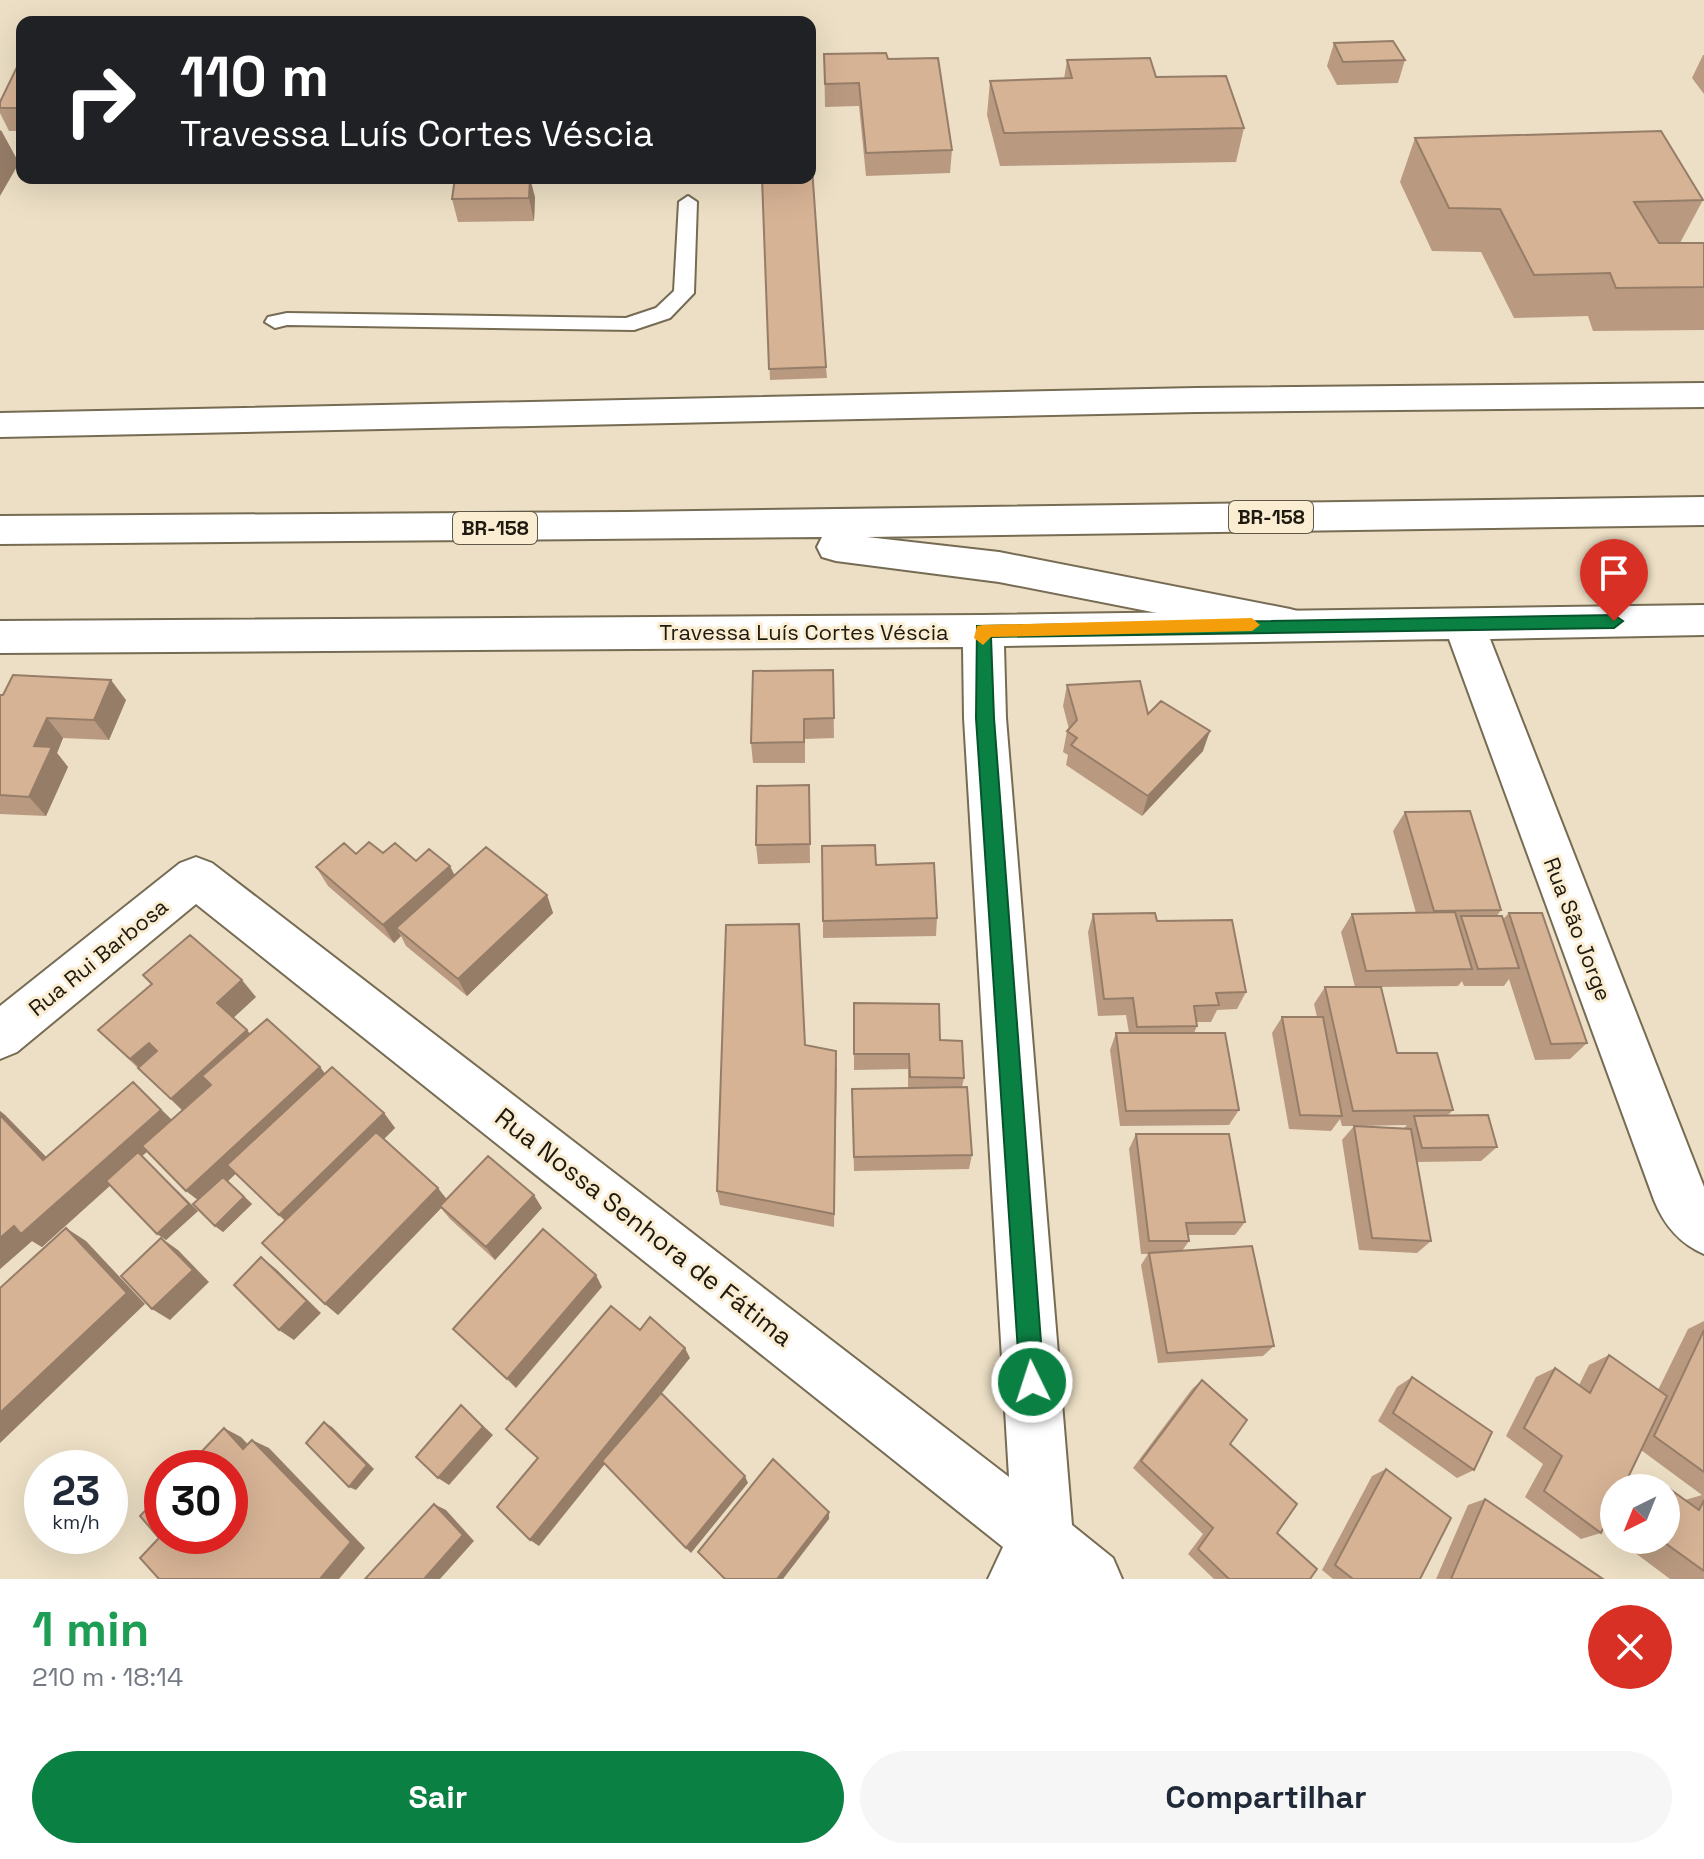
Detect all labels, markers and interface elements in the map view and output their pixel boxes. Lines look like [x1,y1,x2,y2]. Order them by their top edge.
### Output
text: 110 m [180,41,329,112]
icon: right [48,48,152,152]
text: Travessa Luís Cortes Véscia [180,111,654,157]
road number: BR-158 [1229,501,1313,533]
road number: BR-158 [453,512,537,544]
pin [1580,539,1648,621]
icon: arrive [1592,551,1636,595]
street label: Travessa Luís Cortes Véscia [659,618,949,646]
street label: Rua São Jorge [1538,853,1618,1005]
street label: Rua Rui Barbosa [23,892,174,1022]
street label: Rua Nossa Senhora de Fátima [488,1100,800,1354]
position arrow [990,1340,1074,1424]
speed limit sign: 30 [144,1450,248,1554]
text: 23 [52,1466,100,1517]
north arrow [1600,1474,1680,1554]
map controls [1600,1474,1680,1554]
text: km/h [52,1509,100,1535]
text: 1 min [32,1599,149,1660]
button: close [1588,1605,1672,1689]
text: 210 m · 18:14 [32,1660,183,1694]
button: Sair [32,1751,844,1843]
button: Compartilhar [860,1751,1672,1843]

